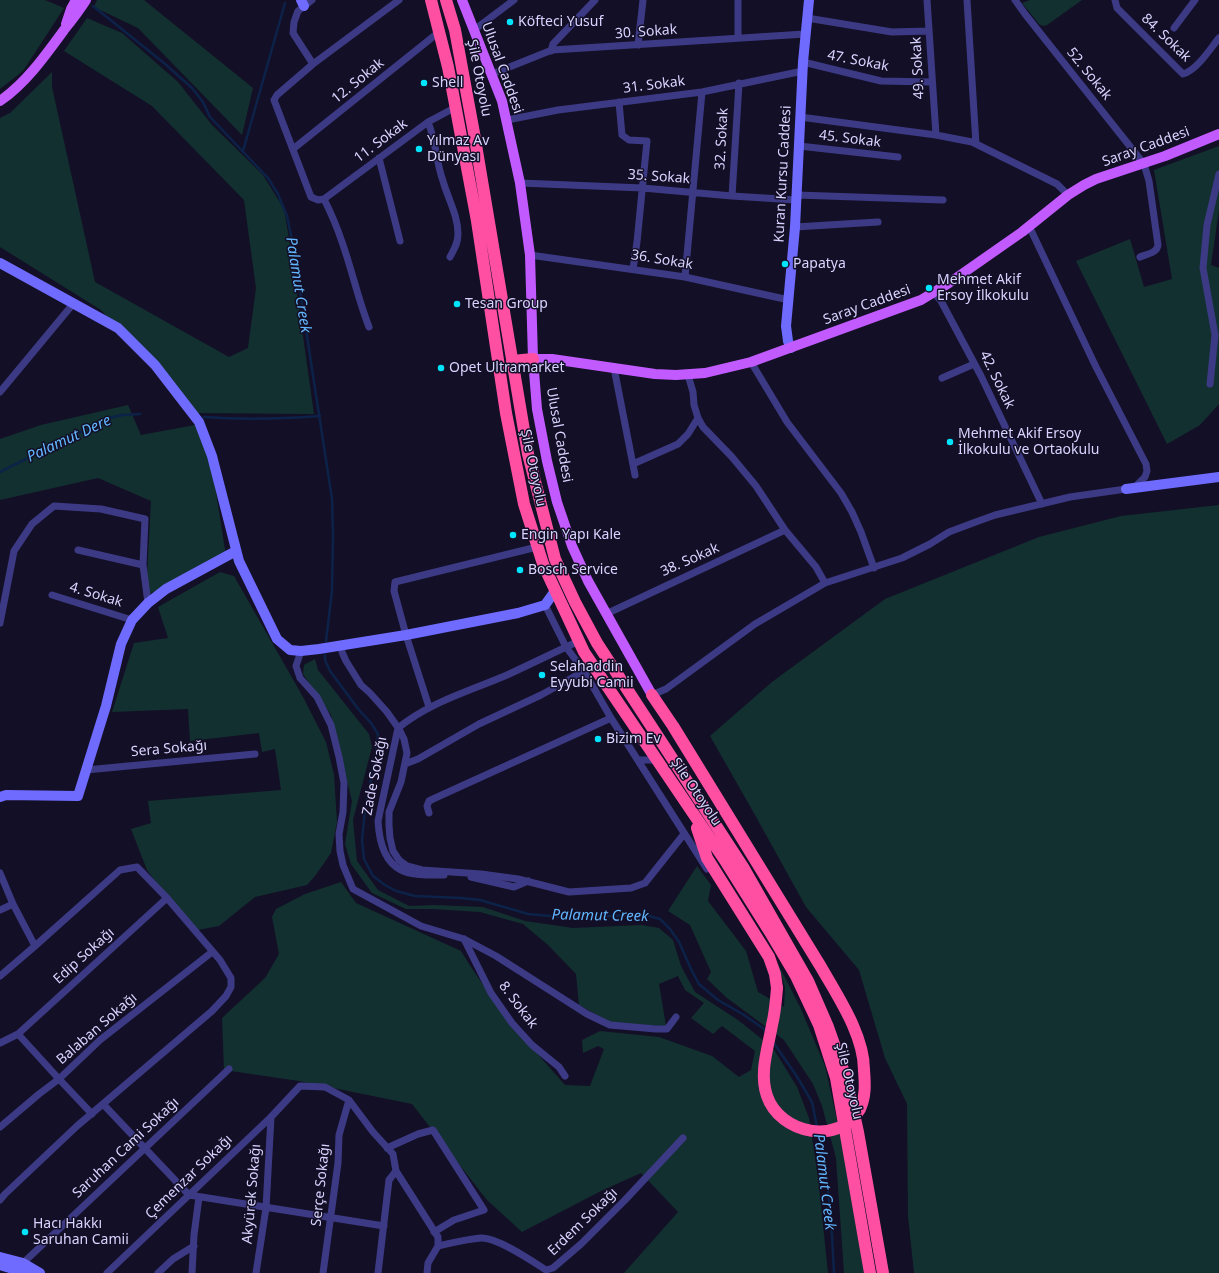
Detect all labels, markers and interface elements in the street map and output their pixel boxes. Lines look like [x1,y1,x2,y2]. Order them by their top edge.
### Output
street label: 84. Sokak [1138,10,1194,66]
place label: Köfteci Yusuf [518,14,603,30]
marker: Köfteci Yusuf [505,17,515,27]
street label: Ulusal Caddesi [478,20,526,116]
street label: 30. Sokak [614,21,678,43]
street label: 49. Sokak [908,36,928,100]
street label: Şile Otoyolu [463,38,495,118]
street label: 52. Sokak [1063,44,1115,104]
street label: 47. Sokak [826,47,890,75]
street label: 12. Sokak [328,55,388,107]
street label: 31. Sokak [622,73,686,97]
place label: Shell [432,75,463,91]
marker: Shell [419,78,429,88]
street label: Kuran Kursu Caddesi [771,105,795,243]
street label: 32. Sokak [712,107,732,171]
street label: 11. Sokak [351,116,411,166]
street label: Saray Caddesi [1100,123,1192,171]
street label: 45. Sokak [818,127,882,151]
place label: Yılmaz Av Dünyası [427,133,489,166]
marker: Yılmaz Av Dünyası [414,144,424,154]
street label: 35. Sokak [627,166,691,188]
water label: Palamut Creek [282,236,314,334]
street label: 36. Sokak [630,247,694,273]
place label: Papatya [793,256,846,272]
marker: Papatya [780,259,790,269]
place label: Mehmet Akif Ersoy İlkokulu [937,272,1029,304]
street label: Saray Caddesi [821,281,913,329]
marker: Mehmet Akif Ersoy İlkokulu [924,283,934,293]
place label: Tesan Group [465,296,548,312]
marker: Tesan Group [452,299,462,309]
street label: 42. Sokak [976,348,1018,412]
place label: Opet Ultramarket [449,360,565,376]
marker: Opet Ultramarket [436,363,446,373]
street label: Ulusal Caddesi [542,386,576,484]
water label: Palamut Dere [24,412,114,466]
place label: Mehmet Akif Ersoy İlkokulu ve Ortaokulu [958,426,1099,458]
street label: Şile Otoyolu [517,428,549,508]
marker: Mehmet Akif Ersoy İlkokulu ve Ortaokulu [945,437,955,447]
place label: Engin Yapı Kale [521,527,621,543]
marker: Engin Yapı Kale [508,530,518,540]
street label: 38. Sokak [658,540,722,580]
place label: Bosch Service [528,562,618,578]
marker: Bosch Service [515,565,525,575]
street label: 4. Sokak [68,579,124,611]
place label: Selahaddin Eyyubi Camii [550,659,634,692]
marker: Selahaddin Eyyubi Camii [537,670,547,680]
place label: Bizim Ev [606,731,661,747]
marker: Bizim Ev [593,734,603,744]
street label: Zade Sokağı [359,735,391,817]
street label: Sera Sokağı [130,737,208,761]
street label: Şile Otoyolu [667,755,725,829]
water label: Palamut Creek [551,906,649,926]
street label: Edip Sokağı [50,924,118,988]
street label: 8. Sokak [495,978,541,1032]
street label: Balaban Sokağı [53,990,141,1068]
street label: Şile Otoyolu [832,1041,866,1121]
street label: Saruhan Cami Sokağı [69,1094,183,1202]
street label: Çemenzar Sokağı [142,1131,236,1223]
water label: Palamut Creek [809,1133,839,1231]
street label: Akyürek Sokağı [239,1143,265,1245]
street label: Serçe Sokağı [308,1143,334,1227]
street label: Erdem Sokağı [545,1185,621,1259]
place label: Hacı Hakkı Saruhan Camii [33,1216,129,1248]
marker: Hacı Hakkı Saruhan Camii [20,1227,30,1237]

